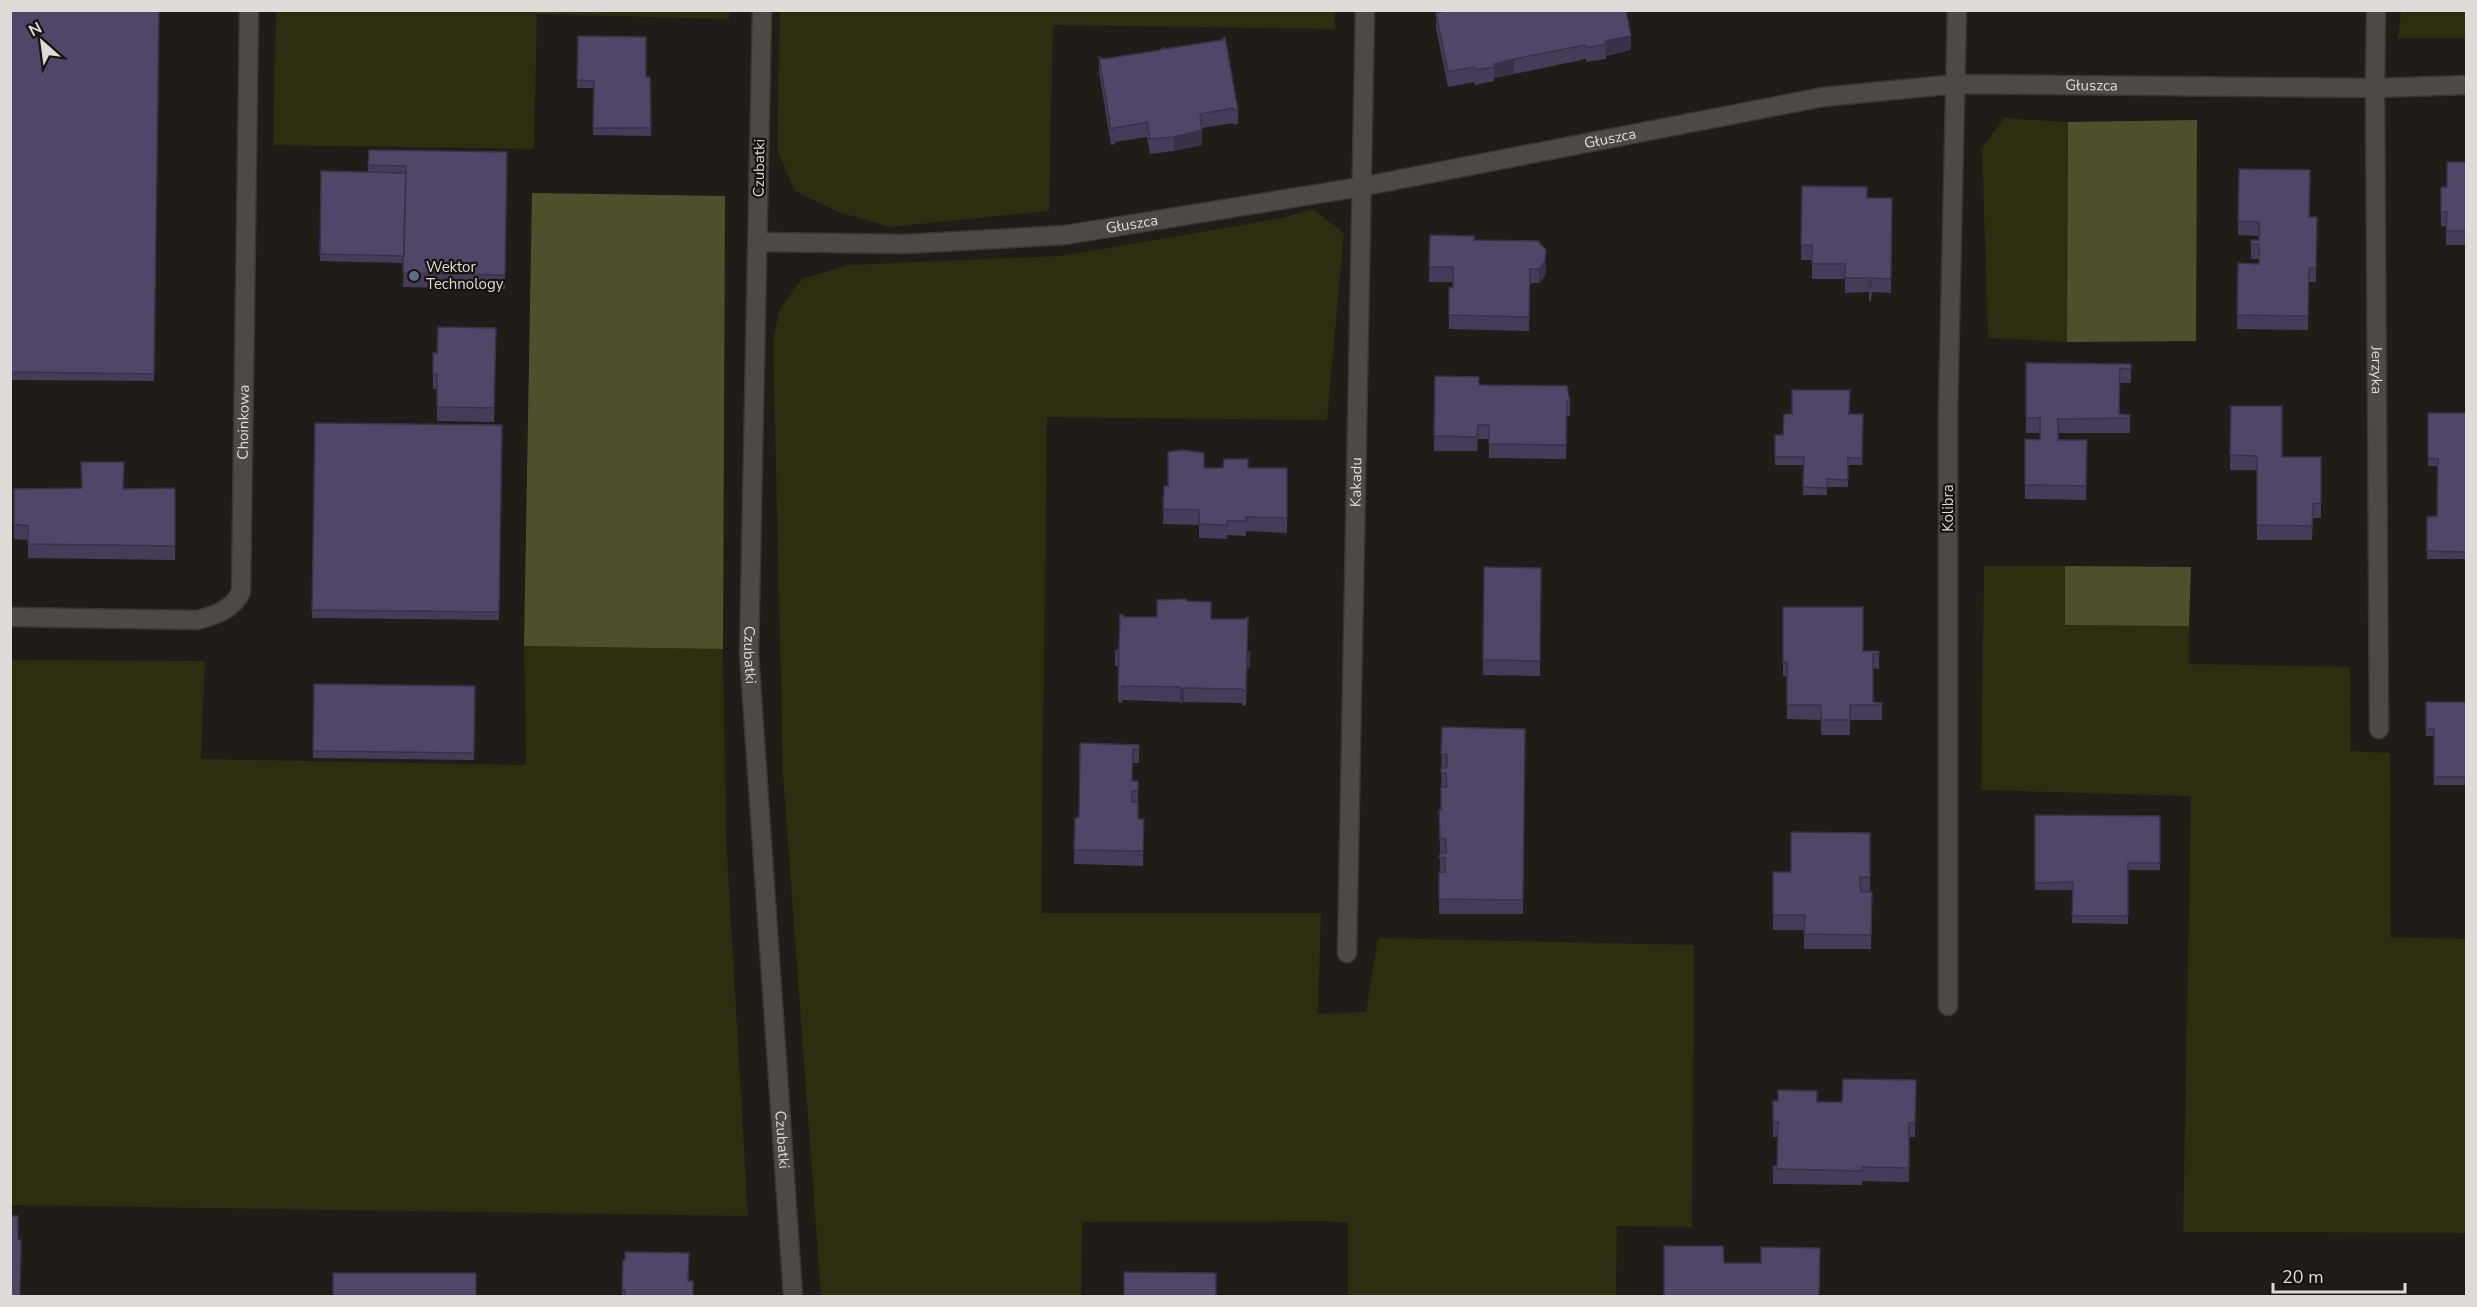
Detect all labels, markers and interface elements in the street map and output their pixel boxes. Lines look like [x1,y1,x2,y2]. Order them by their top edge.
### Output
north arrow [12,12,72,72]
text: N [25,17,46,42]
street label: Głuszca [2065,75,2118,96]
street label: Głuszca [1582,124,1638,153]
street label: Czubatki [748,139,770,197]
street label: Głuszca [1104,210,1159,238]
place label: Wektor Technology [426,257,504,294]
marker: Wektor Technology [407,269,421,283]
street label: Jerzyka [2367,345,2387,394]
street label: Choinkowa [233,384,254,460]
street label: Kakadu [1346,457,1366,507]
street label: Kolibra [1938,484,1958,532]
street label: Czubatki [739,626,761,685]
street label: Czubatki [770,1110,794,1169]
scale bar [2273,1256,2405,1294]
text: 20 m [2282,1265,2324,1289]

